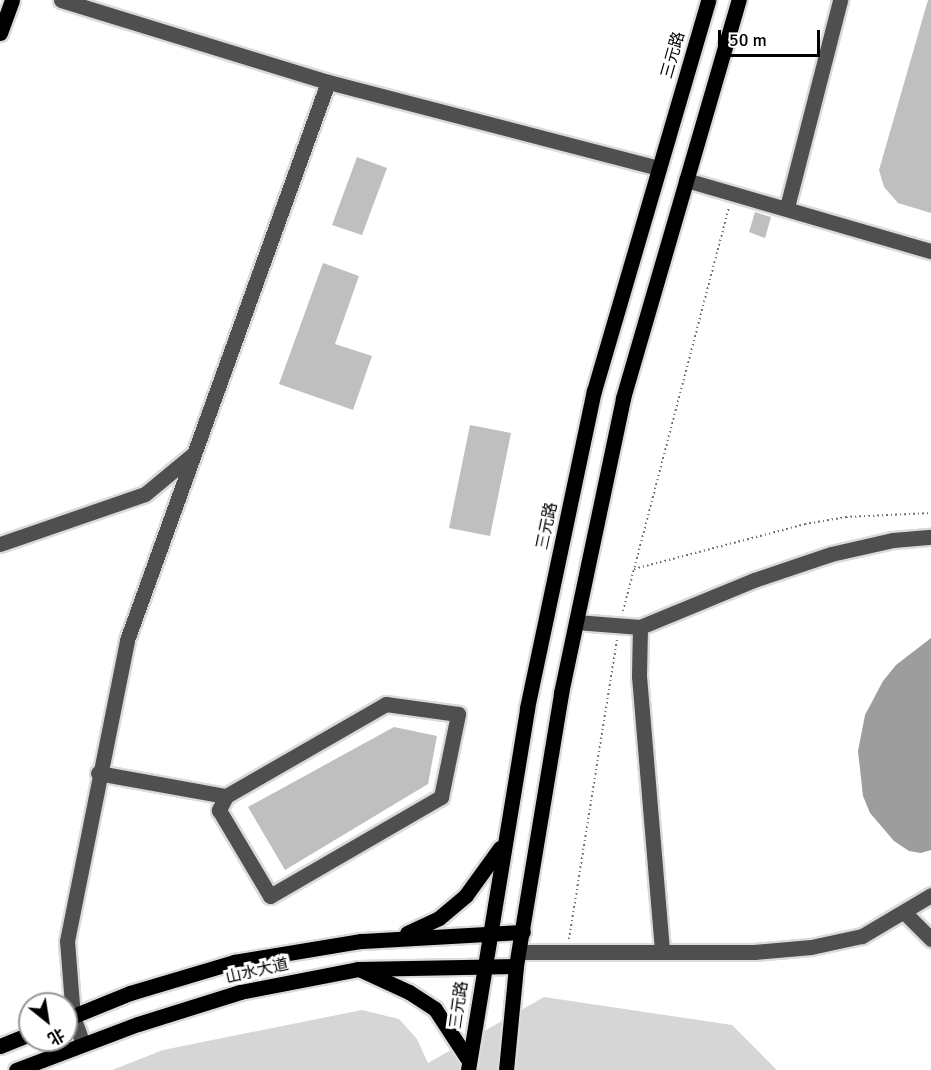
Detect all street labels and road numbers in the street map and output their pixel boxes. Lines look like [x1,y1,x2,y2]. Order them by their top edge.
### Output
street label: 三元路 [657,29,689,81]
street label: 三元路 [533,501,561,551]
street label: 山水大道 [224,954,290,988]
street label: 三元路 [446,980,472,1030]

